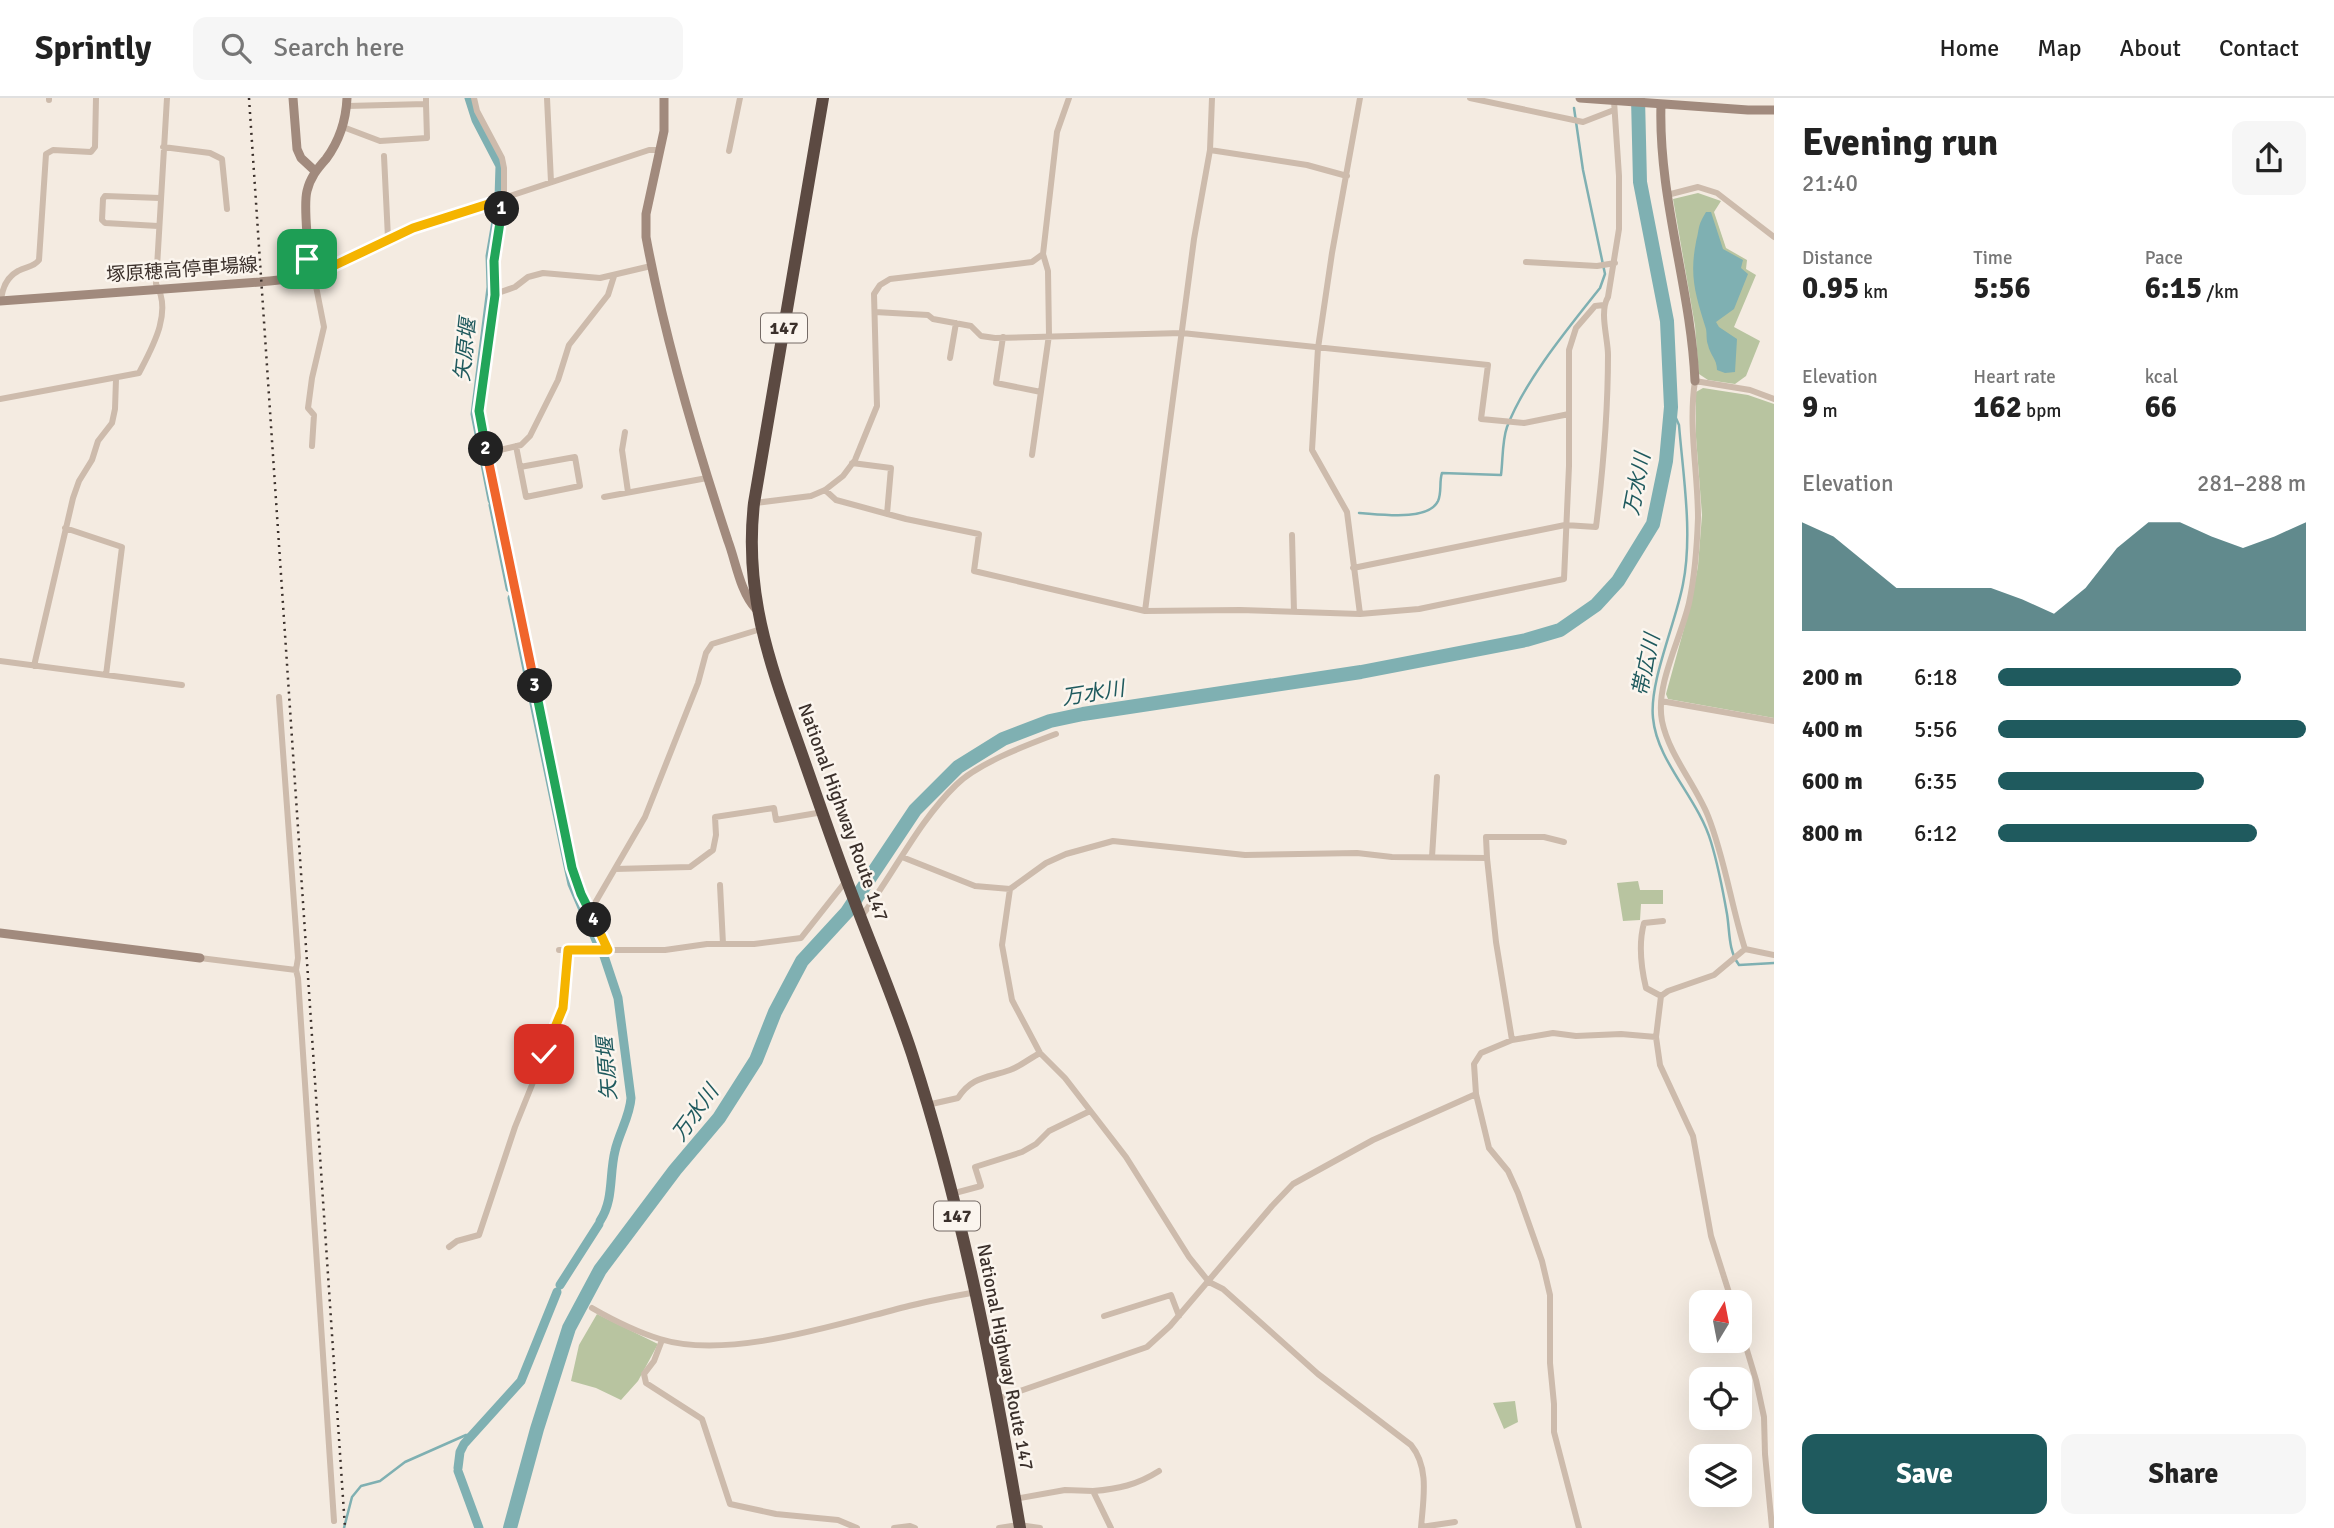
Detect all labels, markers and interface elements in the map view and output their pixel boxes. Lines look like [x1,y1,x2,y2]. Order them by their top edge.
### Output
search box [193,17,683,80]
text: Sprintly [35,28,151,69]
icon: search [217,29,255,67]
text: Search here [273,32,405,64]
text: Home [1939,33,1999,63]
text: Map [2037,33,2082,63]
text: About [2120,33,2181,63]
text: Contact [2219,33,2299,63]
text: Evening run [1802,119,1998,166]
button: share [2232,121,2306,195]
text: 21:40 [1802,169,1858,198]
pin: 1 [484,192,520,226]
text: 1 [496,196,507,220]
pin [277,229,337,289]
icon: arrive [288,240,326,278]
text: Distance [1802,246,1873,270]
text: Time [1973,246,2012,270]
text: Pace [2145,246,2183,270]
street label: 塚原穂高停車場線 [105,253,259,287]
text: 0.95 [1802,270,1859,307]
text: 5:56 [1973,270,2031,307]
text: 6:15 [2145,270,2202,307]
text: km [1859,280,1888,304]
text: /km [2202,280,2239,304]
water label: 矢原堰 [449,313,482,383]
road number: 147 [761,313,807,342]
text: Elevation [1802,365,1878,389]
text: Heart rate [1973,365,2056,389]
text: kcal [2145,365,2178,389]
text: 9 [1802,389,1818,426]
text: 162 [1973,389,2022,426]
text: 66 [2145,389,2177,426]
text: m [1818,399,1838,423]
text: bpm [2022,399,2061,423]
pin: 2 [468,432,504,466]
text: 2 [480,436,491,460]
water label: 万水川 [1618,449,1656,517]
text: Elevation [1802,469,1894,498]
text: 281–288 m [2197,469,2306,498]
water label: 帯広川 [1627,630,1666,699]
text: 200 m [1802,663,1863,692]
text: 6:18 [1914,663,1957,692]
pin: 3 [518,668,552,704]
text: 3 [529,673,540,697]
water label: 万水川 [1060,675,1128,711]
street label: National Highway Route 147 [792,700,894,925]
text: 400 m [1802,715,1863,744]
text: 5:56 [1914,715,1957,744]
text: 600 m [1802,767,1863,796]
text: 6:35 [1914,767,1957,796]
text: 800 m [1802,819,1863,848]
text: 6:12 [1914,819,1957,848]
pin: 4 [576,902,612,938]
text: 4 [588,907,599,931]
pin [514,1024,574,1084]
water label: 矢原堰 [592,1033,622,1101]
icon: check [525,1035,563,1073]
water label: 万水川 [666,1078,725,1146]
road number: 147 [934,1202,980,1231]
street label: National Highway Route 147 [971,1242,1039,1473]
north arrow [1689,1290,1752,1353]
map controls [1689,1290,1752,1507]
button: locate [1689,1367,1752,1430]
button: Save [1802,1434,2047,1514]
button: Share [2061,1434,2306,1514]
button: layers [1689,1444,1752,1507]

